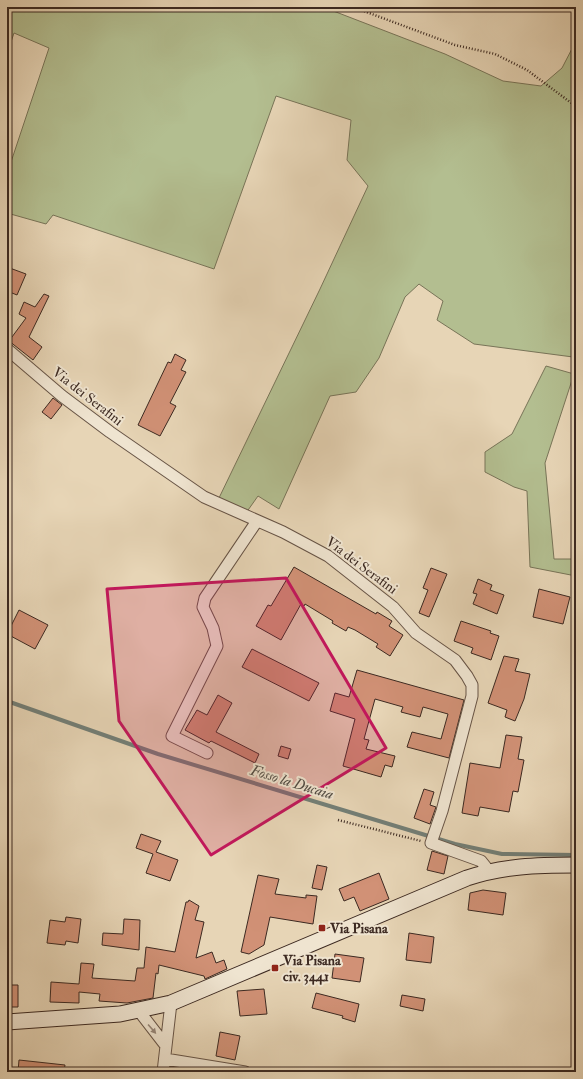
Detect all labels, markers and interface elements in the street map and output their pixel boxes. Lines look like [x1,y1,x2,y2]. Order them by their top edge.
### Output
street label: Via dei Serafini [49,364,127,429]
street label: Via dei Serafini [323,533,401,598]
water label: Fosso la Ducaia [247,761,336,804]
place label: Via Pisana [329,920,389,937]
marker: Via Pisana [317,923,327,933]
place label: Via Pisana civ. 3441 [282,952,342,985]
marker: Via Pisana civ. 3441 [270,963,280,973]
one-way arrow [148,1024,157,1034]

